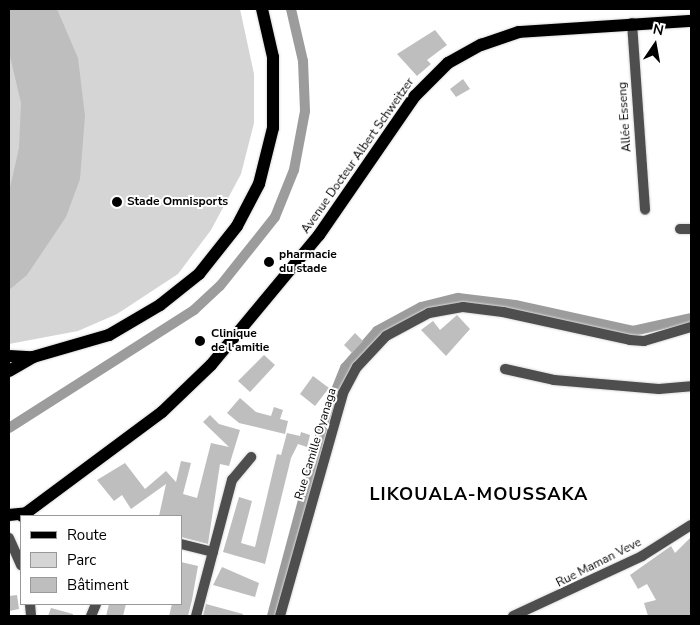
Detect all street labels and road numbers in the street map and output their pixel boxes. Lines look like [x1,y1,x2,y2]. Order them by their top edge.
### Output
street label: Avenue Docteur Albert Schweitzer [299,76,417,236]
street label: Allée Esseng [615,81,635,153]
street label: Rue Camille Oyanaga [292,386,340,502]
street label: Rue Maman Veve [554,535,644,591]

